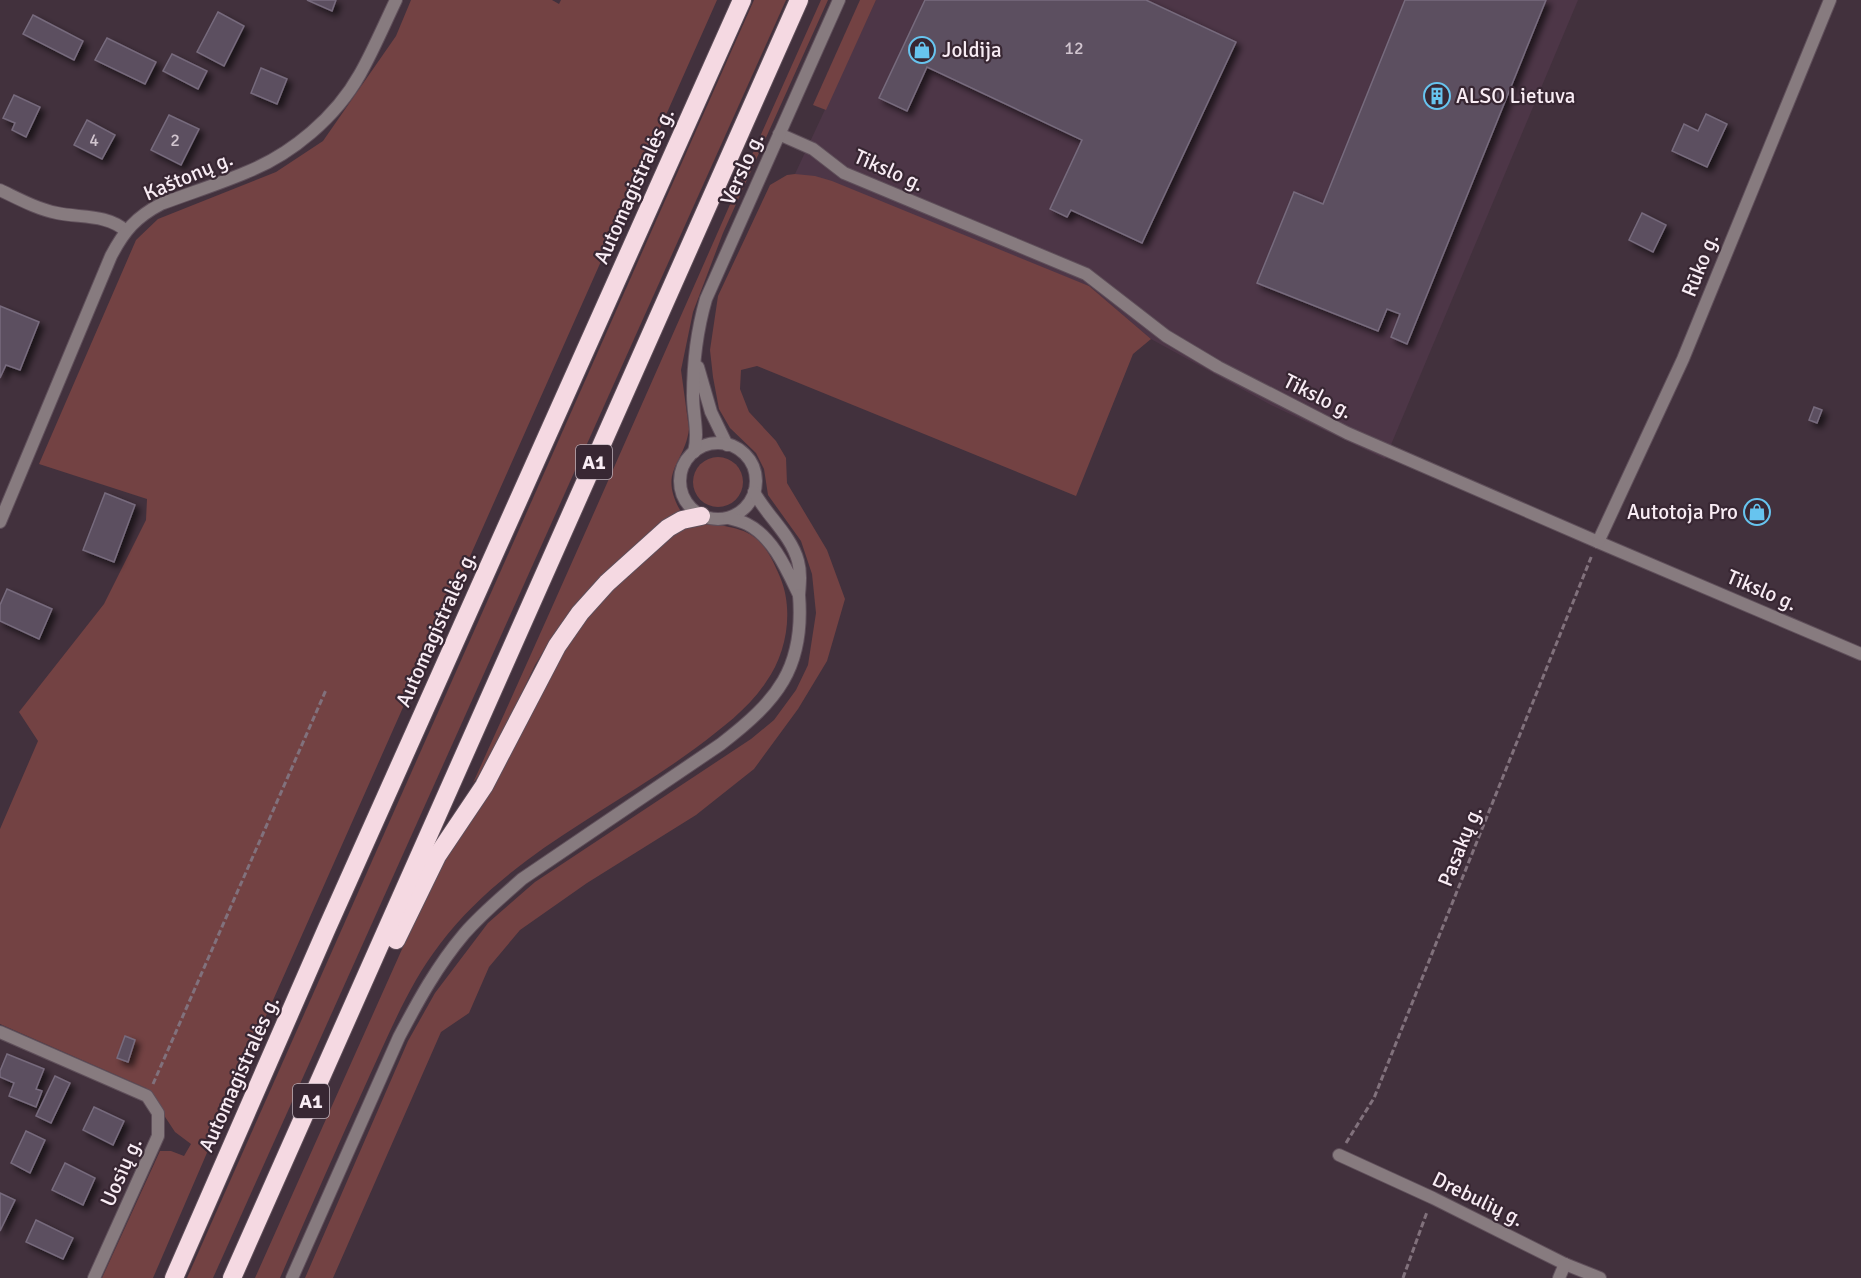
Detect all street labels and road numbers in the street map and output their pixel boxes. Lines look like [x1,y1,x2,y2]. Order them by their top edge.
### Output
street label: Automagistralės g. [588,104,680,268]
street label: Verslo g. [715,129,769,209]
street label: Tikslo g. [850,143,928,197]
street label: Kaštonų g. [139,146,237,206]
street label: Rūko g. [1676,230,1724,300]
street label: Tikslo g. [1279,368,1357,424]
road number: A1 [576,445,612,479]
street label: Automagistralės g. [390,547,482,711]
street label: Tikslo g. [1723,564,1801,616]
street label: Pasakų g. [1432,802,1488,890]
street label: Automagistralės g. [193,992,285,1156]
road number: A1 [293,1084,329,1118]
street label: Uosių g. [94,1134,148,1210]
street label: Drebulių g. [1428,1166,1528,1232]

